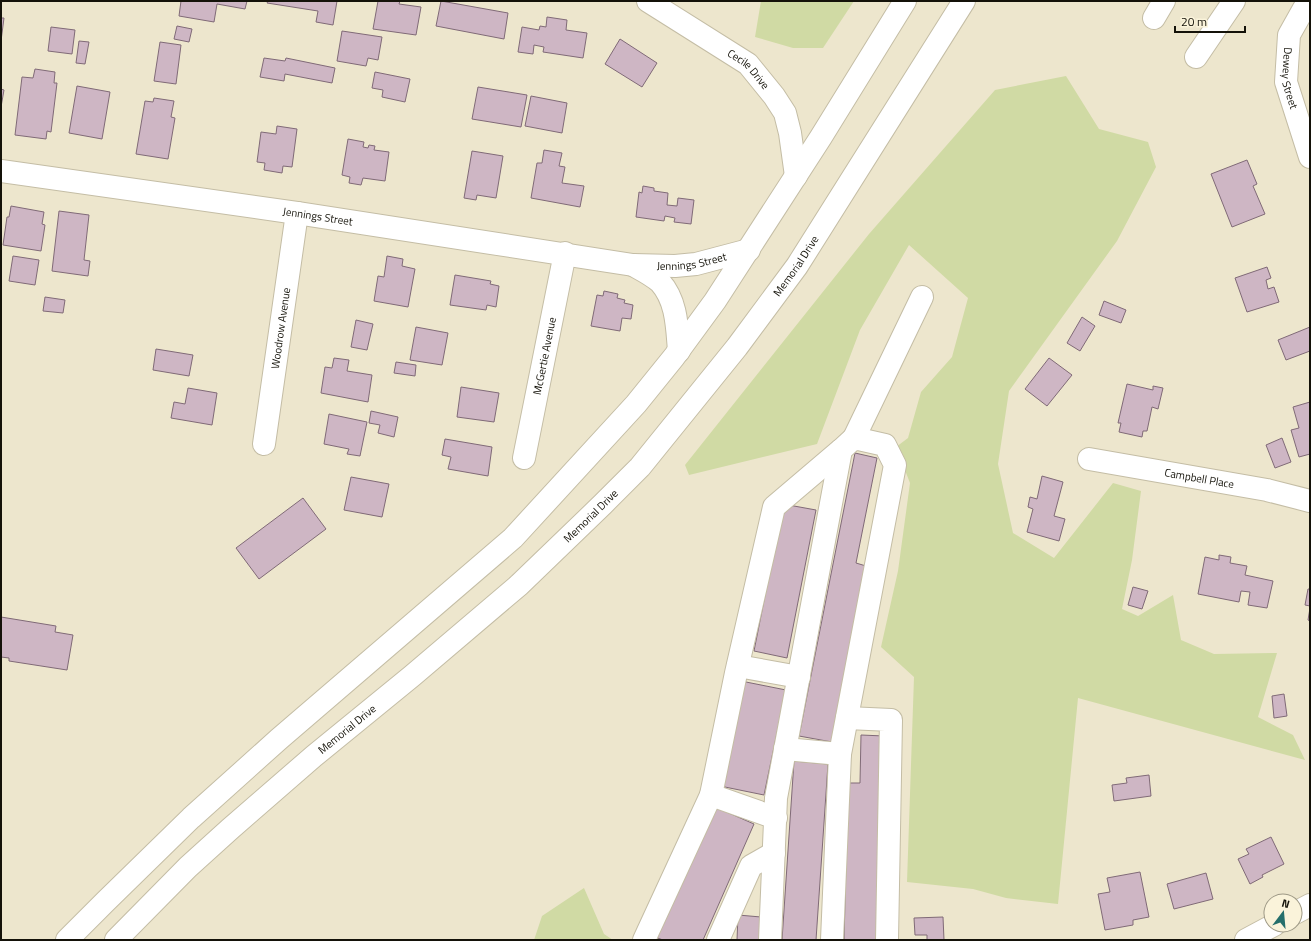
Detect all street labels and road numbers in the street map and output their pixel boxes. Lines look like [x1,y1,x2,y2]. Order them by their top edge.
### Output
street label: Cecile Drive [724,45,774,93]
street label: Dewey Street [1278,47,1302,111]
street label: Jennings Street [282,203,354,230]
street label: Memorial Drive [769,232,823,300]
street label: Jennings Street [657,248,728,274]
street label: Woodrow Avenue [267,286,294,370]
street label: McGertie Avenue [529,315,560,396]
street label: Campbell Place [1163,464,1236,492]
street label: Memorial Drive [560,485,622,546]
street label: Memorial Drive [315,700,380,758]

